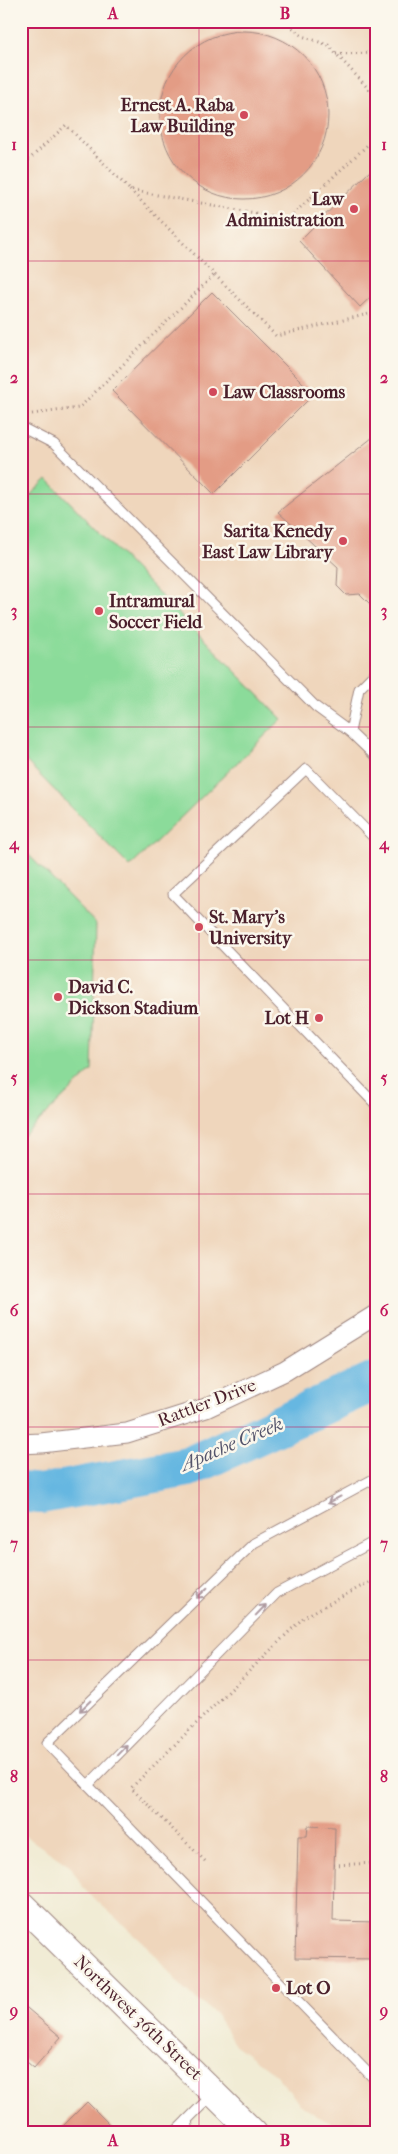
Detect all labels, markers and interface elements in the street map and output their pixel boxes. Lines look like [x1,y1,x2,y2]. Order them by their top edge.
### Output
text: A [107,4,119,23]
text: B [280,4,290,23]
place label: Ernest A. Raba Law Building [121,95,235,137]
marker: Ernest A. Raba Law Building [238,109,250,121]
text: 1 [11,135,17,154]
text: 1 [381,135,387,154]
place label: Law Administration [225,189,346,231]
marker: Law Administration [348,203,360,215]
text: 2 [10,368,18,387]
text: 2 [380,368,388,387]
place label: Law Classrooms [223,382,346,403]
marker: Law Classrooms [207,386,219,398]
place label: Sarita Kenedy East Law Library [202,521,334,563]
marker: Sarita Kenedy East Law Library [337,535,349,547]
place label: Intramural Soccer Field [109,591,203,633]
text: 3 [11,601,17,621]
text: 3 [381,601,387,621]
marker: Intramural Soccer Field [93,605,105,617]
text: 4 [8,834,20,854]
text: 4 [378,834,390,854]
place label: St. Mary's University [208,907,293,949]
marker: St. Mary's University [193,921,205,933]
place label: David C. Dickson Stadium [68,977,199,1019]
marker: David C. Dickson Stadium [52,991,64,1003]
place label: Lot H [264,1008,310,1029]
marker: Lot H [313,1012,325,1024]
text: 5 [11,1068,18,1087]
text: 5 [381,1068,388,1087]
text: 6 [10,1301,19,1320]
text: 6 [380,1301,389,1320]
street label: Rattler Drive [155,1375,259,1431]
water label: Apache Creek [176,1413,286,1476]
one-way arrow [326,1495,341,1505]
text: 7 [9,1534,18,1553]
text: 7 [379,1534,388,1553]
one-way arrow [196,1587,208,1599]
one-way arrow [255,1603,267,1616]
one-way arrow [79,1700,92,1712]
one-way arrow [116,1744,128,1757]
text: 8 [10,1767,18,1786]
text: 8 [380,1767,388,1786]
street label: Northwest 36th Street [70,1951,207,2085]
place label: Lot O [286,1978,331,1999]
marker: Lot O [270,1982,282,1994]
text: 9 [9,2001,18,2021]
text: 9 [379,2001,388,2021]
text: A [107,2131,119,2150]
text: B [280,2131,290,2150]

